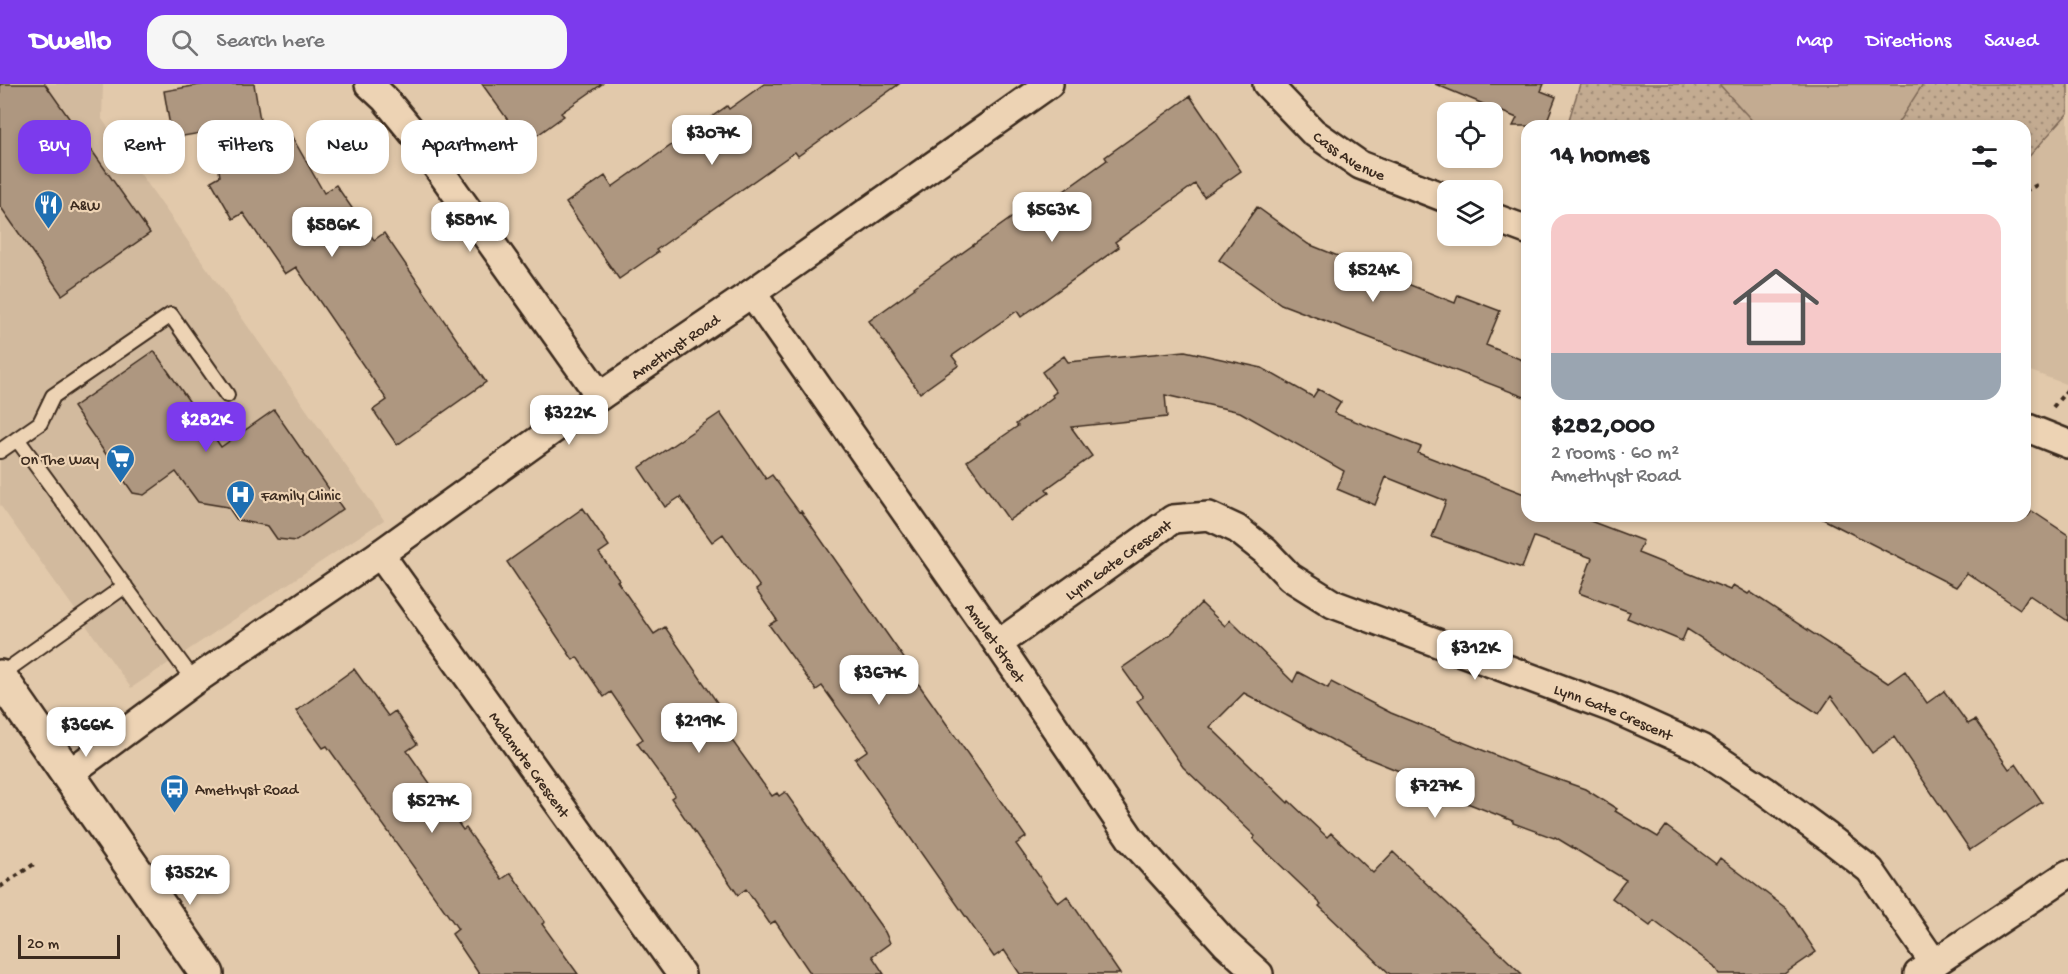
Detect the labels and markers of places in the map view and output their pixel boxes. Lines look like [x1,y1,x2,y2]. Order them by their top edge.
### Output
pin: $307K [670,115,754,166]
restaurant icon: A&W [33,188,65,230]
pin: $563K [1010,192,1094,243]
place label: A&W [70,198,101,217]
pin: $581K [428,202,512,253]
pin: $586K [290,207,374,258]
pin: $524K [1331,252,1415,303]
pin: $322K [527,395,611,446]
pin: $282K [164,402,248,453]
supermarket icon: On The Way [104,442,136,484]
place label: On The Way [21,452,99,471]
hospital icon: Family Clinic [224,478,256,520]
place label: Family Clinic [260,488,341,507]
pin: $312K [1433,630,1517,681]
pin: $367K [837,655,921,706]
pin: $219K [657,703,741,754]
pin: $366K [44,707,128,758]
pin: $727K [1393,768,1477,819]
bus stop icon: Amethyst Road [158,772,190,814]
place label: Amethyst Road [195,782,300,801]
pin: $527K [390,783,474,834]
pin: $352K [148,855,232,906]

